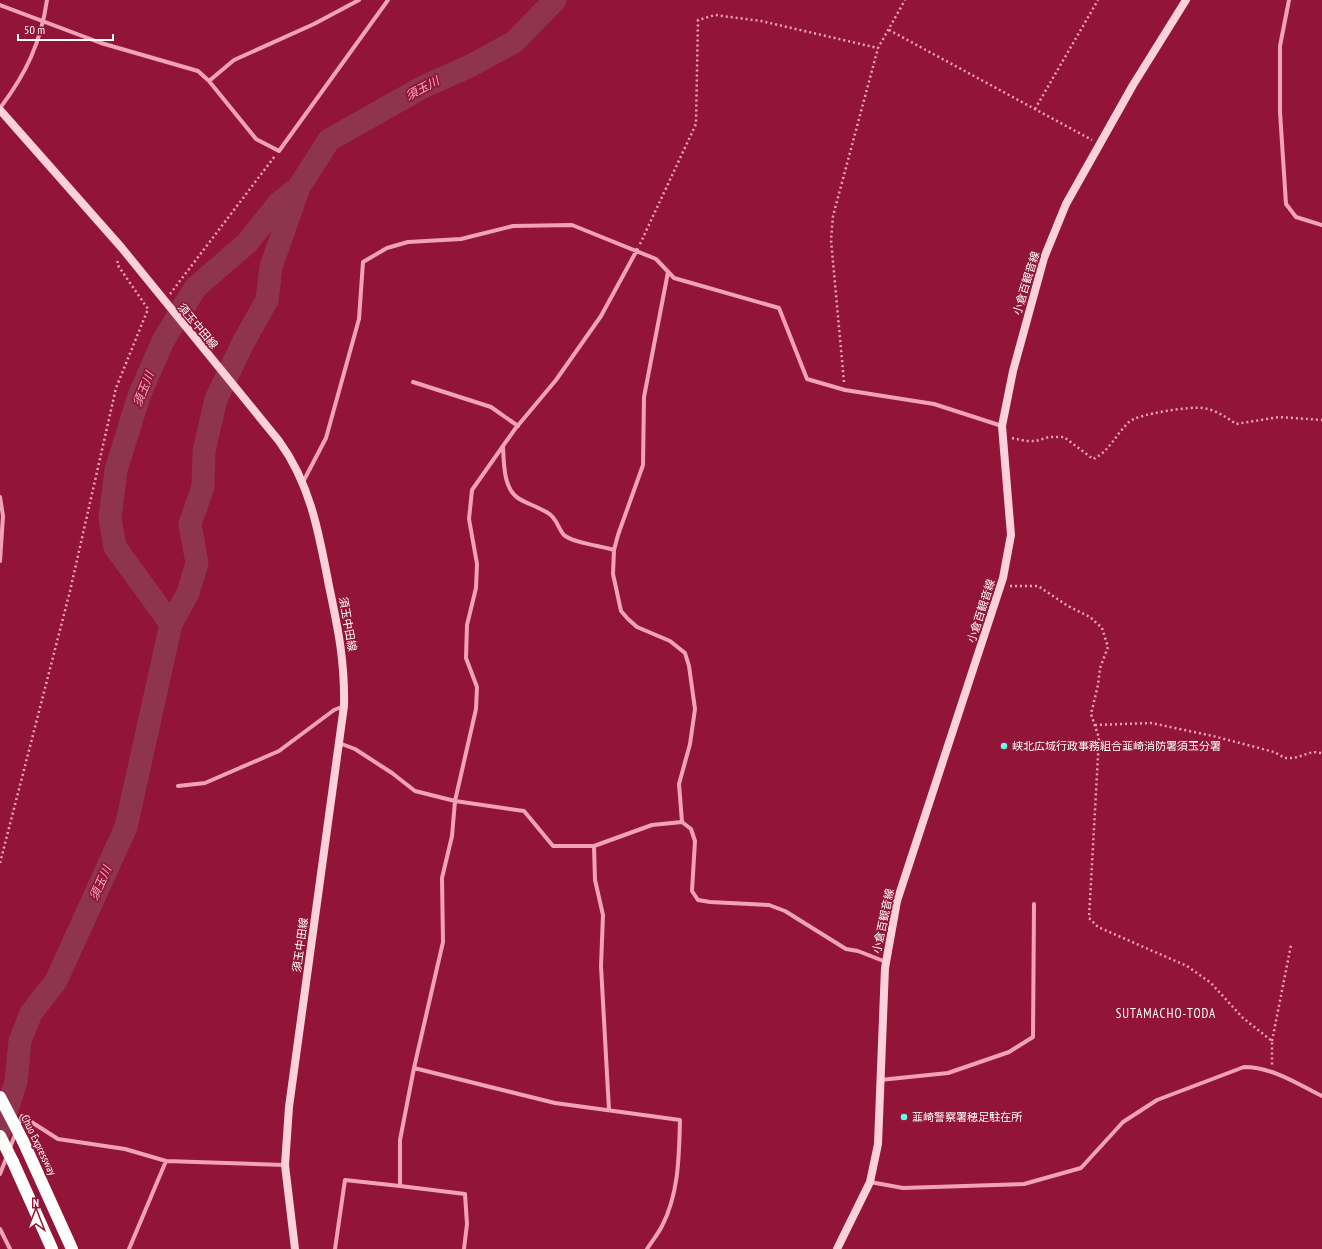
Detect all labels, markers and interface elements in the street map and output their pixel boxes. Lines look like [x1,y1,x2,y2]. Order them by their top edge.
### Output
scale bar [18,16,113,42]
text: 50 m [24,22,45,37]
water label: 須玉川 [403,72,443,103]
street label: 小倉百観音線 [1010,249,1042,317]
street label: 須玉中田線 [175,300,221,352]
water label: 須玉川 [129,368,157,409]
street label: 小倉百観音線 [964,577,998,645]
street label: 須玉中田線 [336,596,360,652]
place label: 峡北広域行政事務組合韮崎消防署須玉分署 [1012,739,1221,753]
marker: 峡北広域行政事務組合韮崎消防署須玉分署 [999,741,1009,751]
water label: 須玉川 [86,862,115,903]
street label: 小倉百観音線 [869,887,897,955]
street label: 須玉中田線 [289,917,311,973]
district label: SUTAMACHO-TODA [1116,1005,1216,1022]
place label: 韮崎警察署穂足駐在所 [912,1110,1023,1124]
street label: Chuo Expressway [18,1112,60,1178]
marker: 韮崎警察署穂足駐在所 [899,1112,909,1122]
north arrow [16,1193,56,1233]
text: N [33,1196,39,1210]

